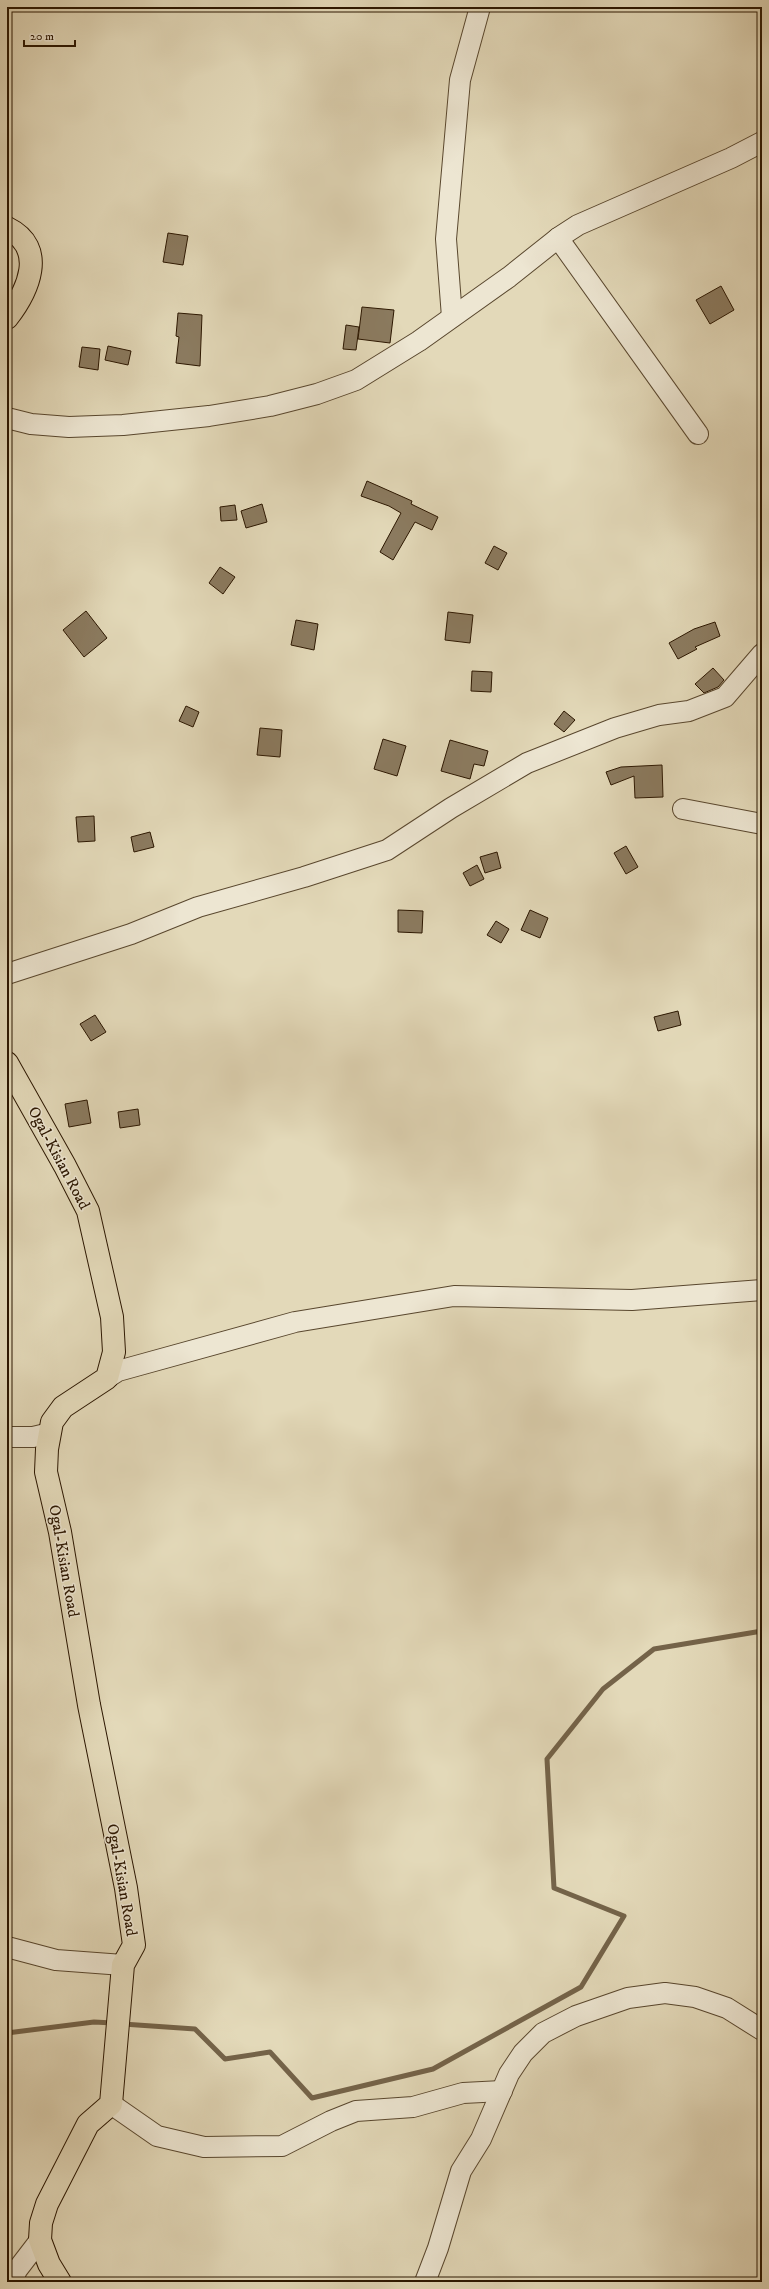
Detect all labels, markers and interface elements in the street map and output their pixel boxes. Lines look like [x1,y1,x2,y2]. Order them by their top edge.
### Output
scale bar [24,22,75,48]
text: 20 m [30,29,54,44]
street label: Ogal-Kisian Road [23,1103,95,1213]
street label: Ogal-Kisian Road [44,1503,84,1619]
street label: Ogal-Kisian Road [102,1822,142,1938]

